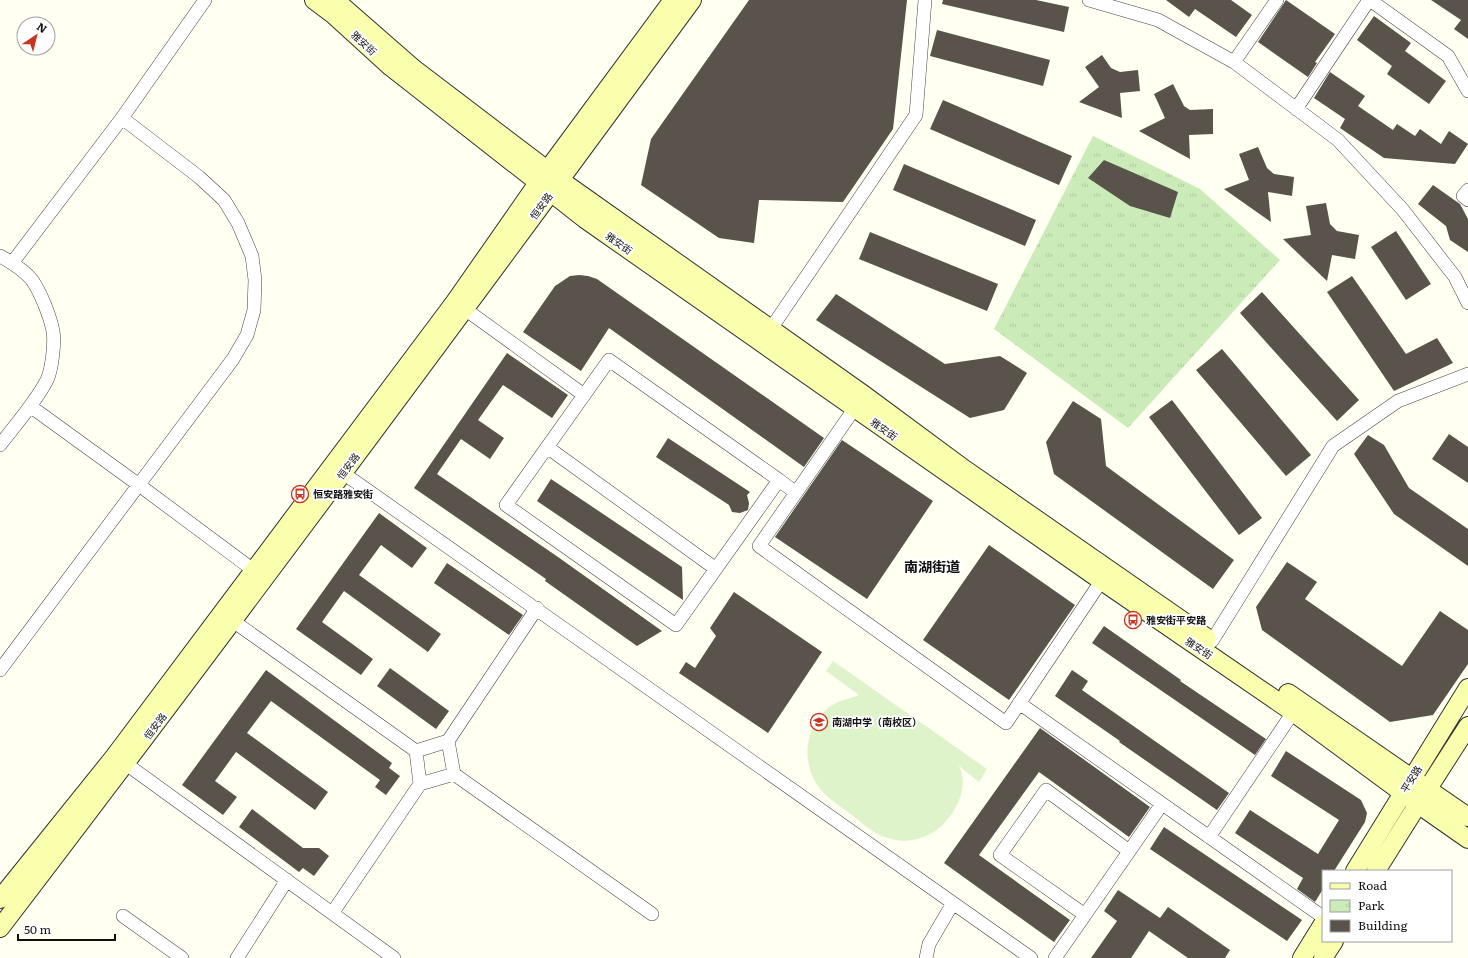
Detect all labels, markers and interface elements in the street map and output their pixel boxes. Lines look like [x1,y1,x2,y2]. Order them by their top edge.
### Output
north arrow [16,16,56,56]
text: N [34,18,51,36]
street label: 雅安街 [348,27,380,58]
street label: 恒安路 [526,189,555,222]
street label: 雅安街 [603,228,636,257]
street label: 雅安街 [868,414,901,443]
street label: 恒安路 [333,449,363,482]
bus stop icon: 恒安路雅安街 [290,484,310,504]
place label: 恒安路雅安街 [313,486,373,501]
district label: 南湖街道 [904,556,960,576]
bus stop icon: 雅安街平安路 [1123,610,1143,630]
place label: 雅安街平安路 [1146,612,1207,627]
street label: 雅安街 [1183,633,1216,662]
street label: 恒安路 [140,709,170,742]
school or university icon: 南湖中学（南校区） [809,712,829,732]
place label: 南湖中学（南校区） [832,714,922,729]
street label: 平安路 [1396,762,1425,795]
legend [1322,870,1452,942]
text: Road [1358,876,1388,894]
text: Park [1358,896,1385,914]
scale bar [18,916,115,942]
text: Building [1358,916,1408,934]
text: 50 m [24,920,51,938]

